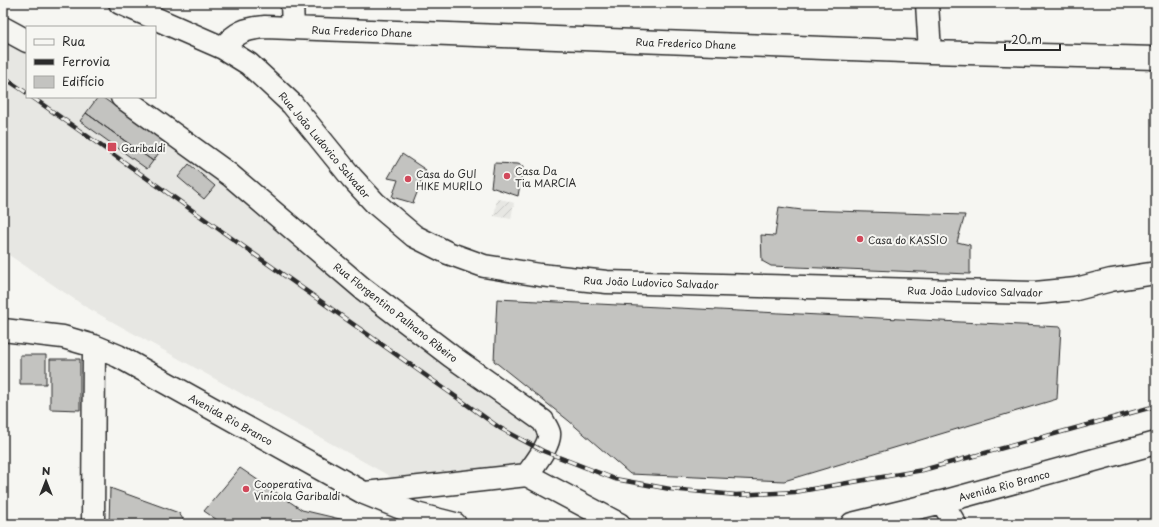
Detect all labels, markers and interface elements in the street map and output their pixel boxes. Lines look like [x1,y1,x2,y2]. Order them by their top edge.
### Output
street label: Rua Frederico Dhane [311,22,413,40]
legend [26,26,156,98]
scale bar [1005,26,1060,52]
text: 20 m [1011,30,1042,48]
text: Rua [62,32,86,50]
street label: Rua Frederico Dhane [635,34,737,52]
text: Ferrovia [62,52,111,70]
text: Edifício [62,72,104,90]
street label: Rua João Ludovico Salvador [276,88,374,202]
place label: Garibaldi [121,140,166,155]
marker: Garibaldi [106,141,118,153]
place label: Casa Da Tia MARCIA [515,163,576,190]
place label: Casa do GUI HIKE MURILO [416,166,483,193]
marker: Casa Da Tia MARCIA [502,171,512,181]
marker: Casa do GUI HIKE MURILO [403,174,413,184]
place label: Casa do KASSIO [868,232,947,247]
marker: Casa do KASSIO [855,234,865,244]
street label: Rua Florgentino Palhano Ribeiro [331,259,462,366]
street label: Rua João Ludovico Salvador [583,272,719,292]
street label: Rua João Ludovico Salvador [907,282,1043,300]
street label: Avenida Rio Branco [186,390,276,449]
north arrow [26,461,66,501]
text: N [42,462,51,479]
street label: Avenida Rio Branco [957,465,1052,504]
place label: Cooperativa Vinícola Garibaldi [254,476,340,503]
marker: Cooperativa Vinícola Garibaldi [241,484,251,494]

